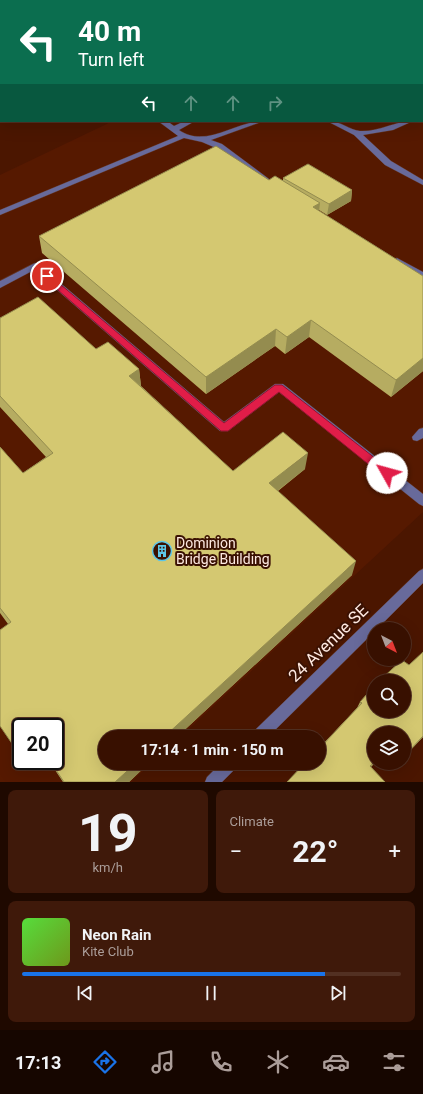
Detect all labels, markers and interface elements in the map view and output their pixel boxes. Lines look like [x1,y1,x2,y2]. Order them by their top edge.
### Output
text: 40 m [78,15,141,48]
icon: left [12,16,64,68]
text: Turn left [78,49,144,70]
icon: left [138,92,160,114]
icon: ahead [180,92,202,114]
icon: ahead [222,92,244,114]
icon: right [264,92,286,114]
pin [30,259,64,293]
icon: arrive [36,265,58,287]
position arrow [366,452,408,494]
place label: Dominion Bridge Building [176,535,270,567]
building icon: Dominion Bridge Building [151,540,173,562]
street label: 24 Avenue SE [284,600,372,686]
north arrow [367,622,411,666]
map controls [367,622,411,770]
button: search [367,674,411,718]
speed limit sign: 20 [12,718,64,770]
button: layers [367,726,411,770]
text: 17:14 · 1 min · 150 m [141,741,283,759]
text: 19 [78,803,138,864]
text: Climate [230,814,274,829]
text: 22° [292,834,338,869]
text: − [230,839,242,864]
text: + [389,839,401,864]
text: km/h [92,860,123,875]
text: Neon Rain [82,926,151,944]
text: Kite Club [82,944,134,959]
icon: previous [74,982,96,1004]
icon: pause [200,982,222,1004]
icon: next [327,982,349,1004]
icon: directions [91,1048,119,1076]
icon: music [149,1048,177,1076]
icon: phone [207,1048,235,1076]
icon: climate [264,1048,292,1076]
icon: car [322,1048,350,1076]
icon: filters [380,1048,408,1076]
text: 17:13 [15,1052,61,1073]

